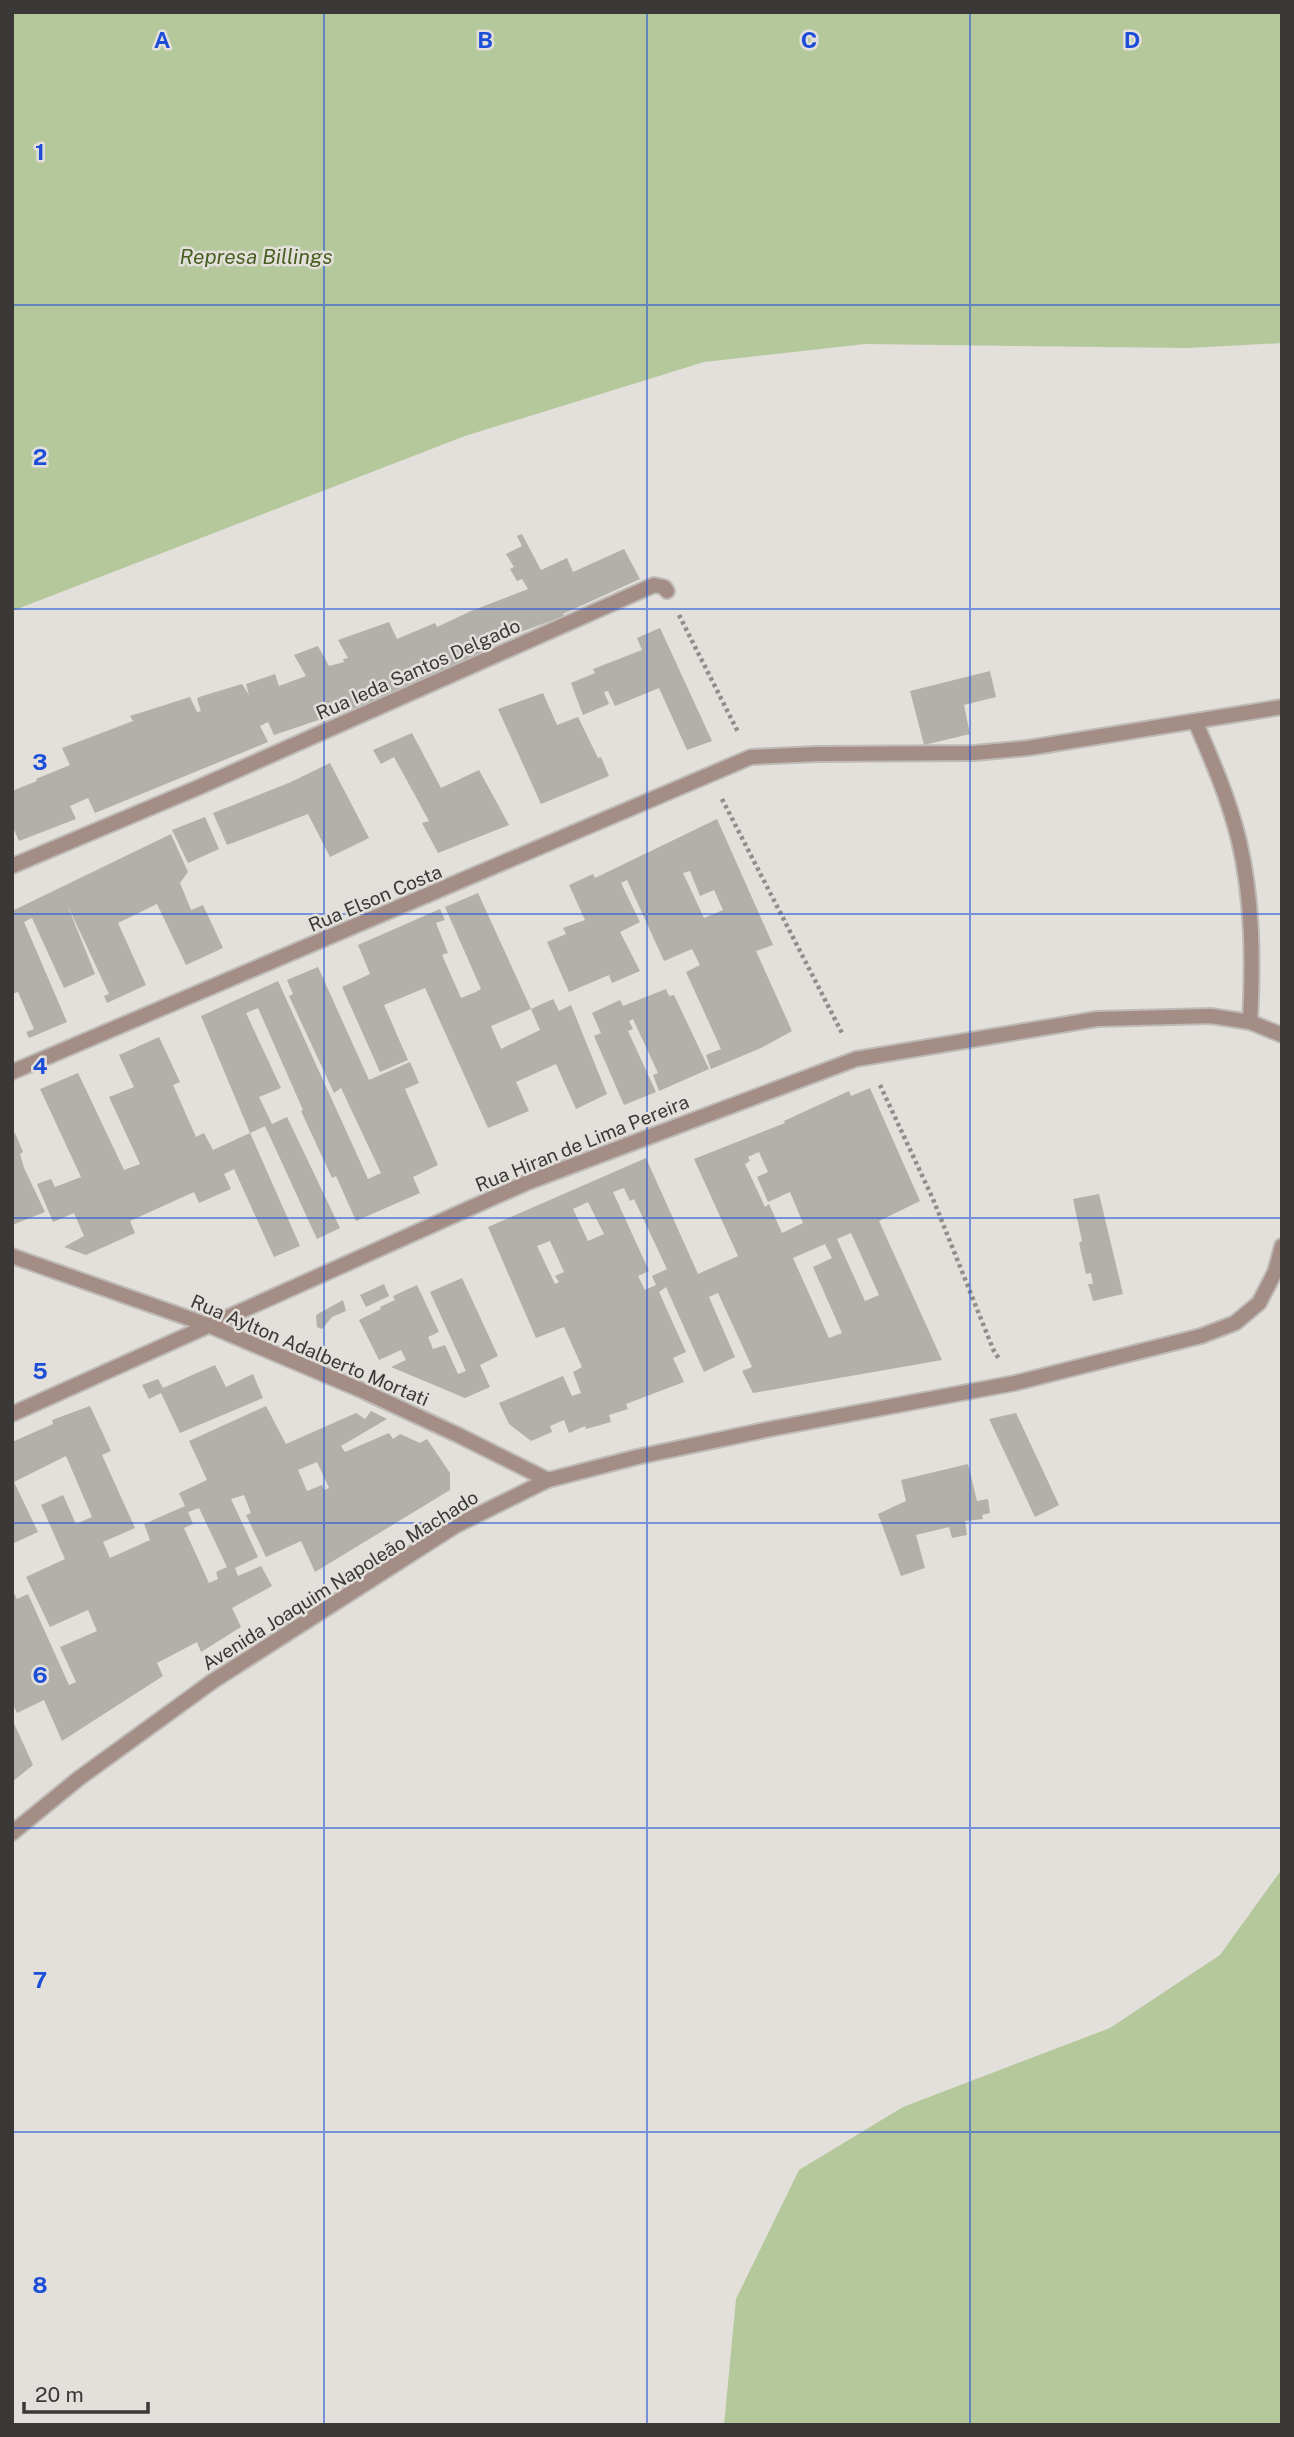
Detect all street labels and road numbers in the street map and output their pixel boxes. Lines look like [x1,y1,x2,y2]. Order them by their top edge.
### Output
street label: Rua Ieda Santos Delgado [313,614,523,724]
street label: Rua Elson Costa [305,860,445,936]
street label: Rua Hiran de Lima Pereira [472,1090,692,1196]
street label: Rua Aylton Adalberto Mortati [188,1290,432,1410]
street label: Avenida Joaquim Napoleão Machado [198,1486,482,1674]

